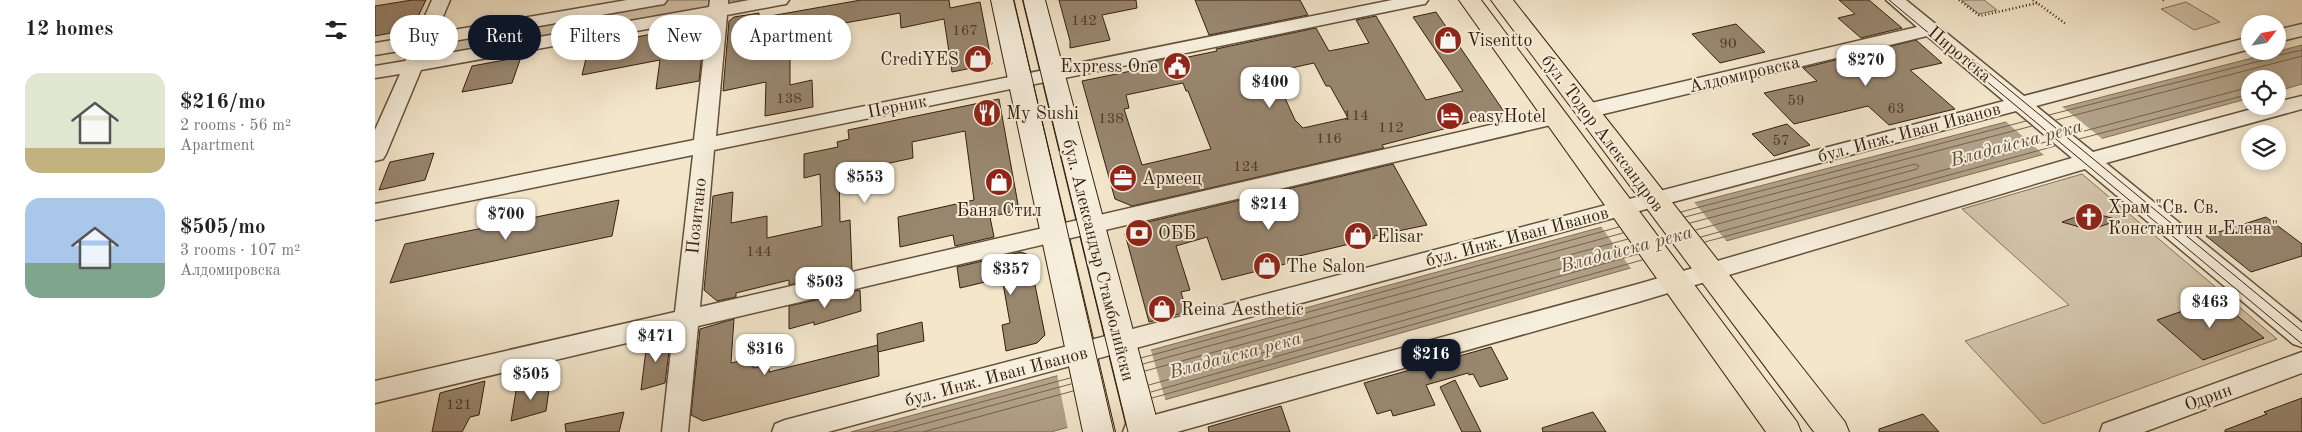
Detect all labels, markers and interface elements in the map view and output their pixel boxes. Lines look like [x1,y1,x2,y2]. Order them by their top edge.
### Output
house number: 142 [1071,14,1097,29]
chip: Buy [390,15,458,60]
chip: Rent [468,15,541,60]
chip: Filters [551,15,638,60]
chip: New [648,15,721,60]
chip: Apartment [731,15,851,60]
north arrow [2241,15,2286,60]
map controls [2241,15,2286,170]
icon: filters [322,16,350,44]
text: 12 homes [25,19,113,40]
street label: Пиротска [1924,23,1994,86]
house number: 167 [952,24,978,39]
shop icon: Visentto [1433,25,1463,55]
place label: Visentto [1467,32,1532,50]
house number: 90 [1719,37,1737,52]
shop icon: CrediYES [963,44,993,74]
pin: $270 [1836,44,1896,87]
place label: CrediYES [880,51,959,69]
public building icon: Express One [1162,51,1192,81]
street label: бул. Тодор Александров [1537,52,1667,215]
street label: Алдомировска [1687,53,1802,96]
text: $270 [1847,53,1885,69]
place label: Express One [1060,58,1158,76]
pin: $400 [1240,66,1300,109]
button: locate [2241,70,2286,115]
text: $400 [1251,75,1289,91]
text: $216/mo [180,92,266,113]
house number: 138 [776,92,802,107]
street label: Перник [866,92,929,122]
icon: home [65,93,125,153]
house number: 59 [1787,94,1805,109]
restaurant icon: My Sushi [972,98,1002,128]
street label: бул. Инж. Иван Иванов [1816,100,2003,166]
hotel icon: easyHotel [1435,101,1465,131]
house number: 63 [1887,102,1905,117]
place label: My Sushi [1006,105,1079,123]
place label: easyHotel [1469,108,1546,126]
house number: 114 [1343,109,1369,124]
house number: 138 [1098,112,1124,127]
text: 2 rooms · 56 m² [180,118,291,134]
water label: Владайска река [1947,118,2085,171]
house number: 112 [1378,121,1404,136]
button: layers [2241,125,2286,170]
house number: 116 [1316,132,1342,147]
house number: 57 [1772,134,1790,149]
street label: бул. Александър Стамболийски [1059,137,1137,383]
text: Apartment [180,138,255,154]
house number: 124 [1233,160,1259,175]
pin: $553 [835,162,895,204]
office icon: Армеец [1108,163,1138,193]
shop icon: Баня Стил [984,167,1014,197]
text: $553 [846,170,884,186]
place label: Армеец [1142,170,1202,188]
street label: Позитано [684,177,710,255]
pin: $214 [1239,188,1299,231]
text: $214 [1250,197,1288,213]
pin: $700 [476,198,536,241]
place label: Храм "Св. Св. Константин и Елена" [2108,199,2278,238]
place label: Баня Стил [956,202,1042,220]
church icon: Храм "Св. Св. Константин и Елена" [2074,202,2104,232]
street label: бул. Инж. Иван Иванов [1424,204,1611,270]
text: $700 [487,207,525,223]
text: $505/mo [180,217,266,238]
icon: home [65,218,125,278]
bank icon: ОББ [1124,218,1154,248]
shop icon: Elisar [1343,221,1373,251]
water label: Владайска река [1557,224,1695,277]
place label: ОББ [1158,225,1196,243]
place label: Elisar [1377,228,1424,246]
text: 3 rooms · 107 m² [180,243,300,259]
house number: 144 [746,245,772,260]
shop icon: The Salon [1252,251,1282,281]
pin: $357 [981,254,1041,296]
place label: The Salon [1286,258,1366,276]
text: $357 [992,262,1030,278]
text: Алдомировска [180,263,281,279]
pin: $503 [795,266,855,309]
text: $503 [806,275,844,291]
pin: $463 [2180,286,2240,329]
shop icon: Reina Aesthetic [1147,294,1177,324]
text: $463 [2191,295,2229,311]
place label: Reina Aesthetic [1181,301,1304,319]
pin: $471 [626,320,686,363]
text: $471 [637,329,675,345]
water label: Владайска река [1166,330,1304,383]
pin: $316 [735,334,795,376]
pin: $216 [1401,338,1461,381]
text: $316 [746,342,784,358]
street label: бул. Инж. Иван Иванов [903,344,1090,410]
text: $216 [1412,347,1450,363]
pin: $505 [501,358,561,401]
text: $505 [512,367,550,383]
street label: Одрин [2182,381,2235,415]
house number: 121 [446,398,472,413]

